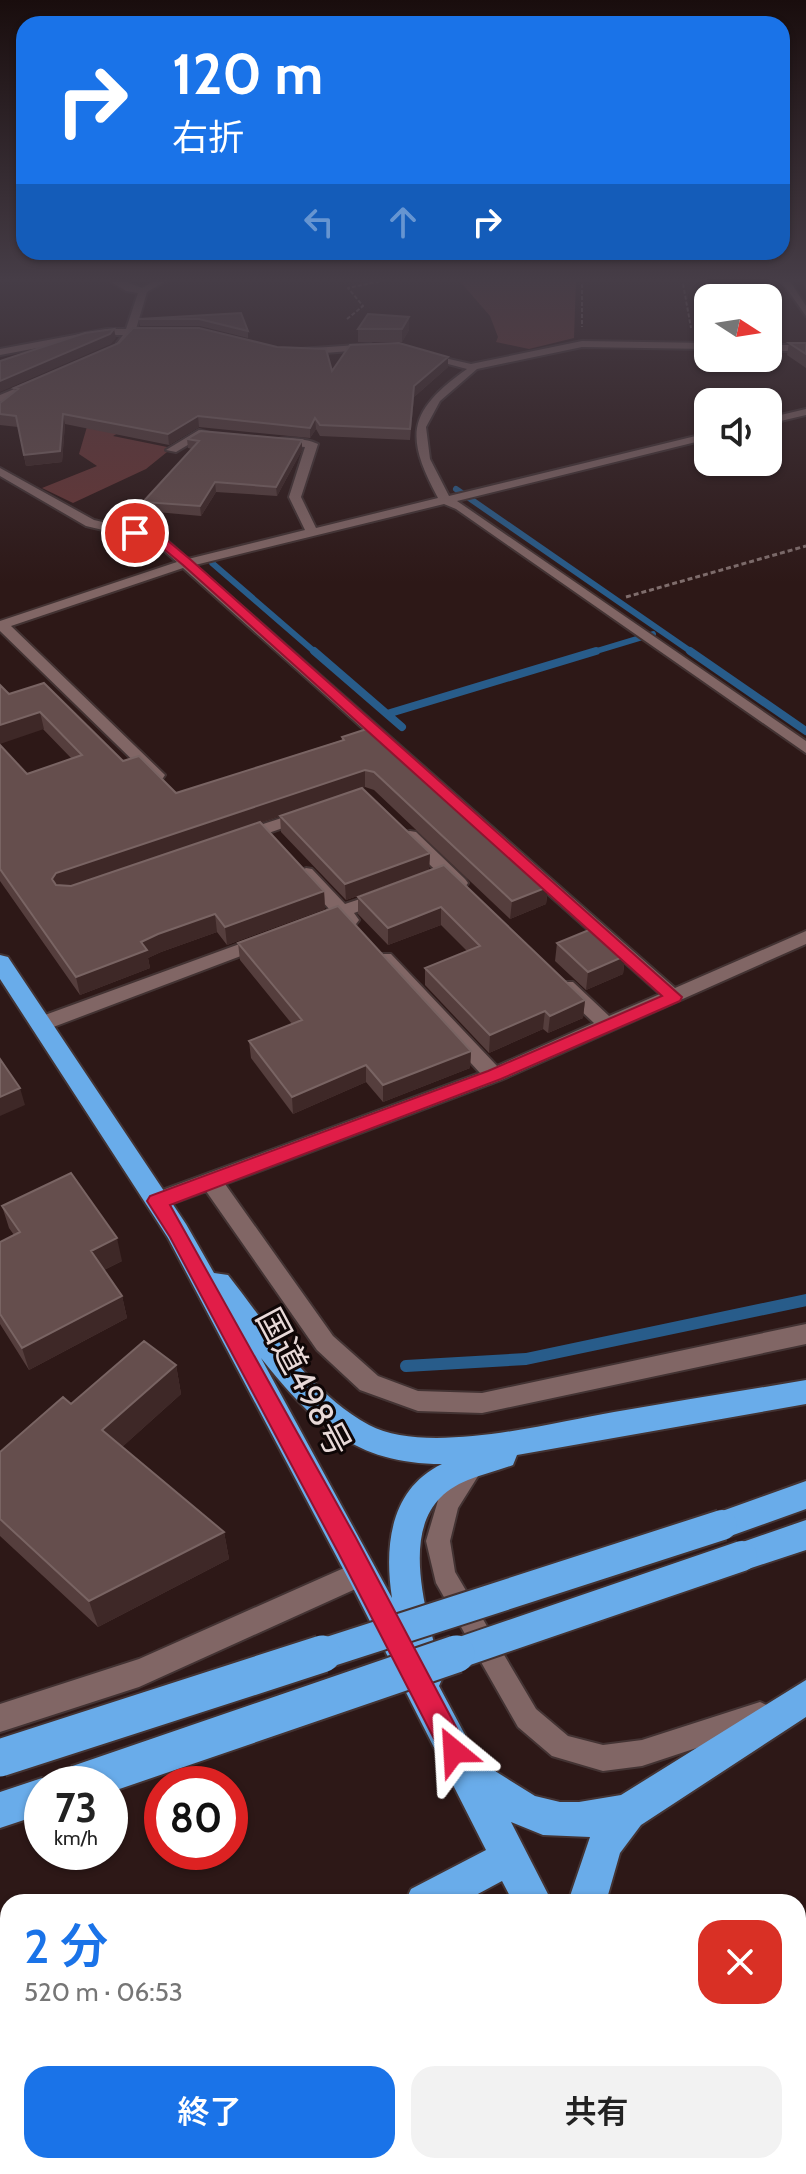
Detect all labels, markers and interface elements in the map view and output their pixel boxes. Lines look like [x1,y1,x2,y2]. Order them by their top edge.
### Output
text: 120 m [172,40,323,108]
icon: right [40,48,144,152]
text: 右折 [172,115,244,159]
icon: left [297,200,341,244]
icon: ahead [381,200,425,244]
icon: right [465,200,509,244]
north arrow [694,284,782,372]
map controls [694,284,782,476]
button: sound [694,388,782,476]
pin [101,499,169,567]
icon: arrive [113,511,157,555]
street label: 国道498号 [248,1301,360,1463]
position arrow [412,1709,496,1793]
speed limit sign: 80 [144,1766,248,1870]
text: 73 [55,1783,97,1832]
text: km/h [54,1826,98,1850]
text: 2 分 [24,1917,108,1975]
button: close [698,1920,782,2004]
text: 520 m · 06:53 [24,1976,183,2008]
button: 終了 [24,2066,395,2158]
button: 共有 [411,2066,782,2158]

